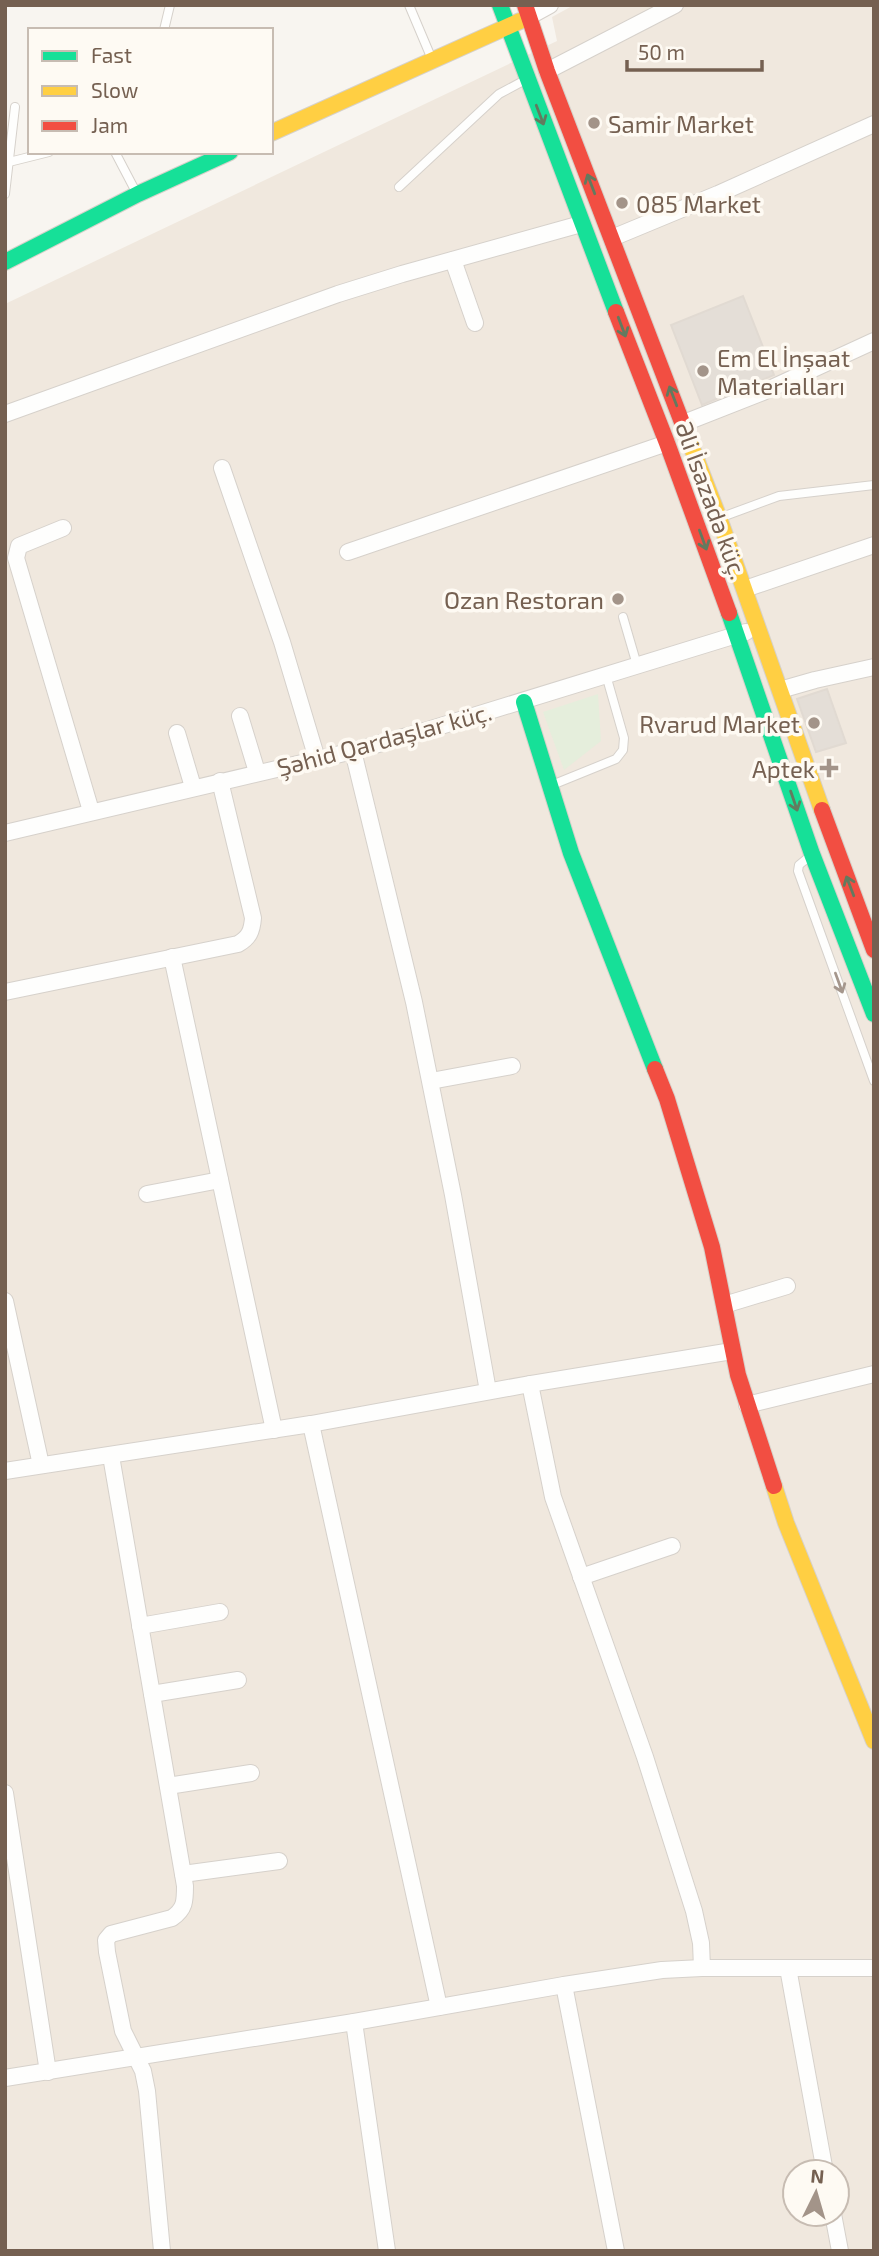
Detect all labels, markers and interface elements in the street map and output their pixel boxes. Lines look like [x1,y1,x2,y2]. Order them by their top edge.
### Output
legend [28,28,273,154]
scale bar [627,28,762,72]
text: 50 m [638,39,685,64]
text: Fast [91,42,132,67]
text: Slow [91,77,138,102]
one-way arrow [535,104,548,126]
place label: Samir Market [608,109,754,138]
text: Jam [91,112,128,137]
marker: Samir Market [586,115,602,131]
one-way arrow [583,173,596,195]
place label: 085 Market [636,189,761,218]
marker: 085 Market [614,195,630,211]
one-way arrow [617,316,630,338]
place label: Em El İnşaat Materialları [717,343,850,400]
marker: Em El İnşaat Materialları [695,363,711,379]
one-way arrow [666,385,678,407]
street label: Əli İsazadə küç. [669,417,754,583]
one-way arrow [698,529,710,551]
place label: Ozan Restoran [444,585,604,614]
marker: Ozan Restoran [610,591,626,607]
street label: Şəhid Qardaşlar küç. [274,696,495,783]
place label: Rvarud Market [639,709,800,738]
marker: Rvarud Market [806,715,822,731]
place label: Aptek [752,754,815,783]
marker: Aptek [821,760,837,776]
one-way arrow [789,790,801,812]
one-way arrow [842,876,855,898]
one-way arrow [833,972,846,993]
north arrow [781,2158,851,2228]
text: N [810,2164,825,2188]

